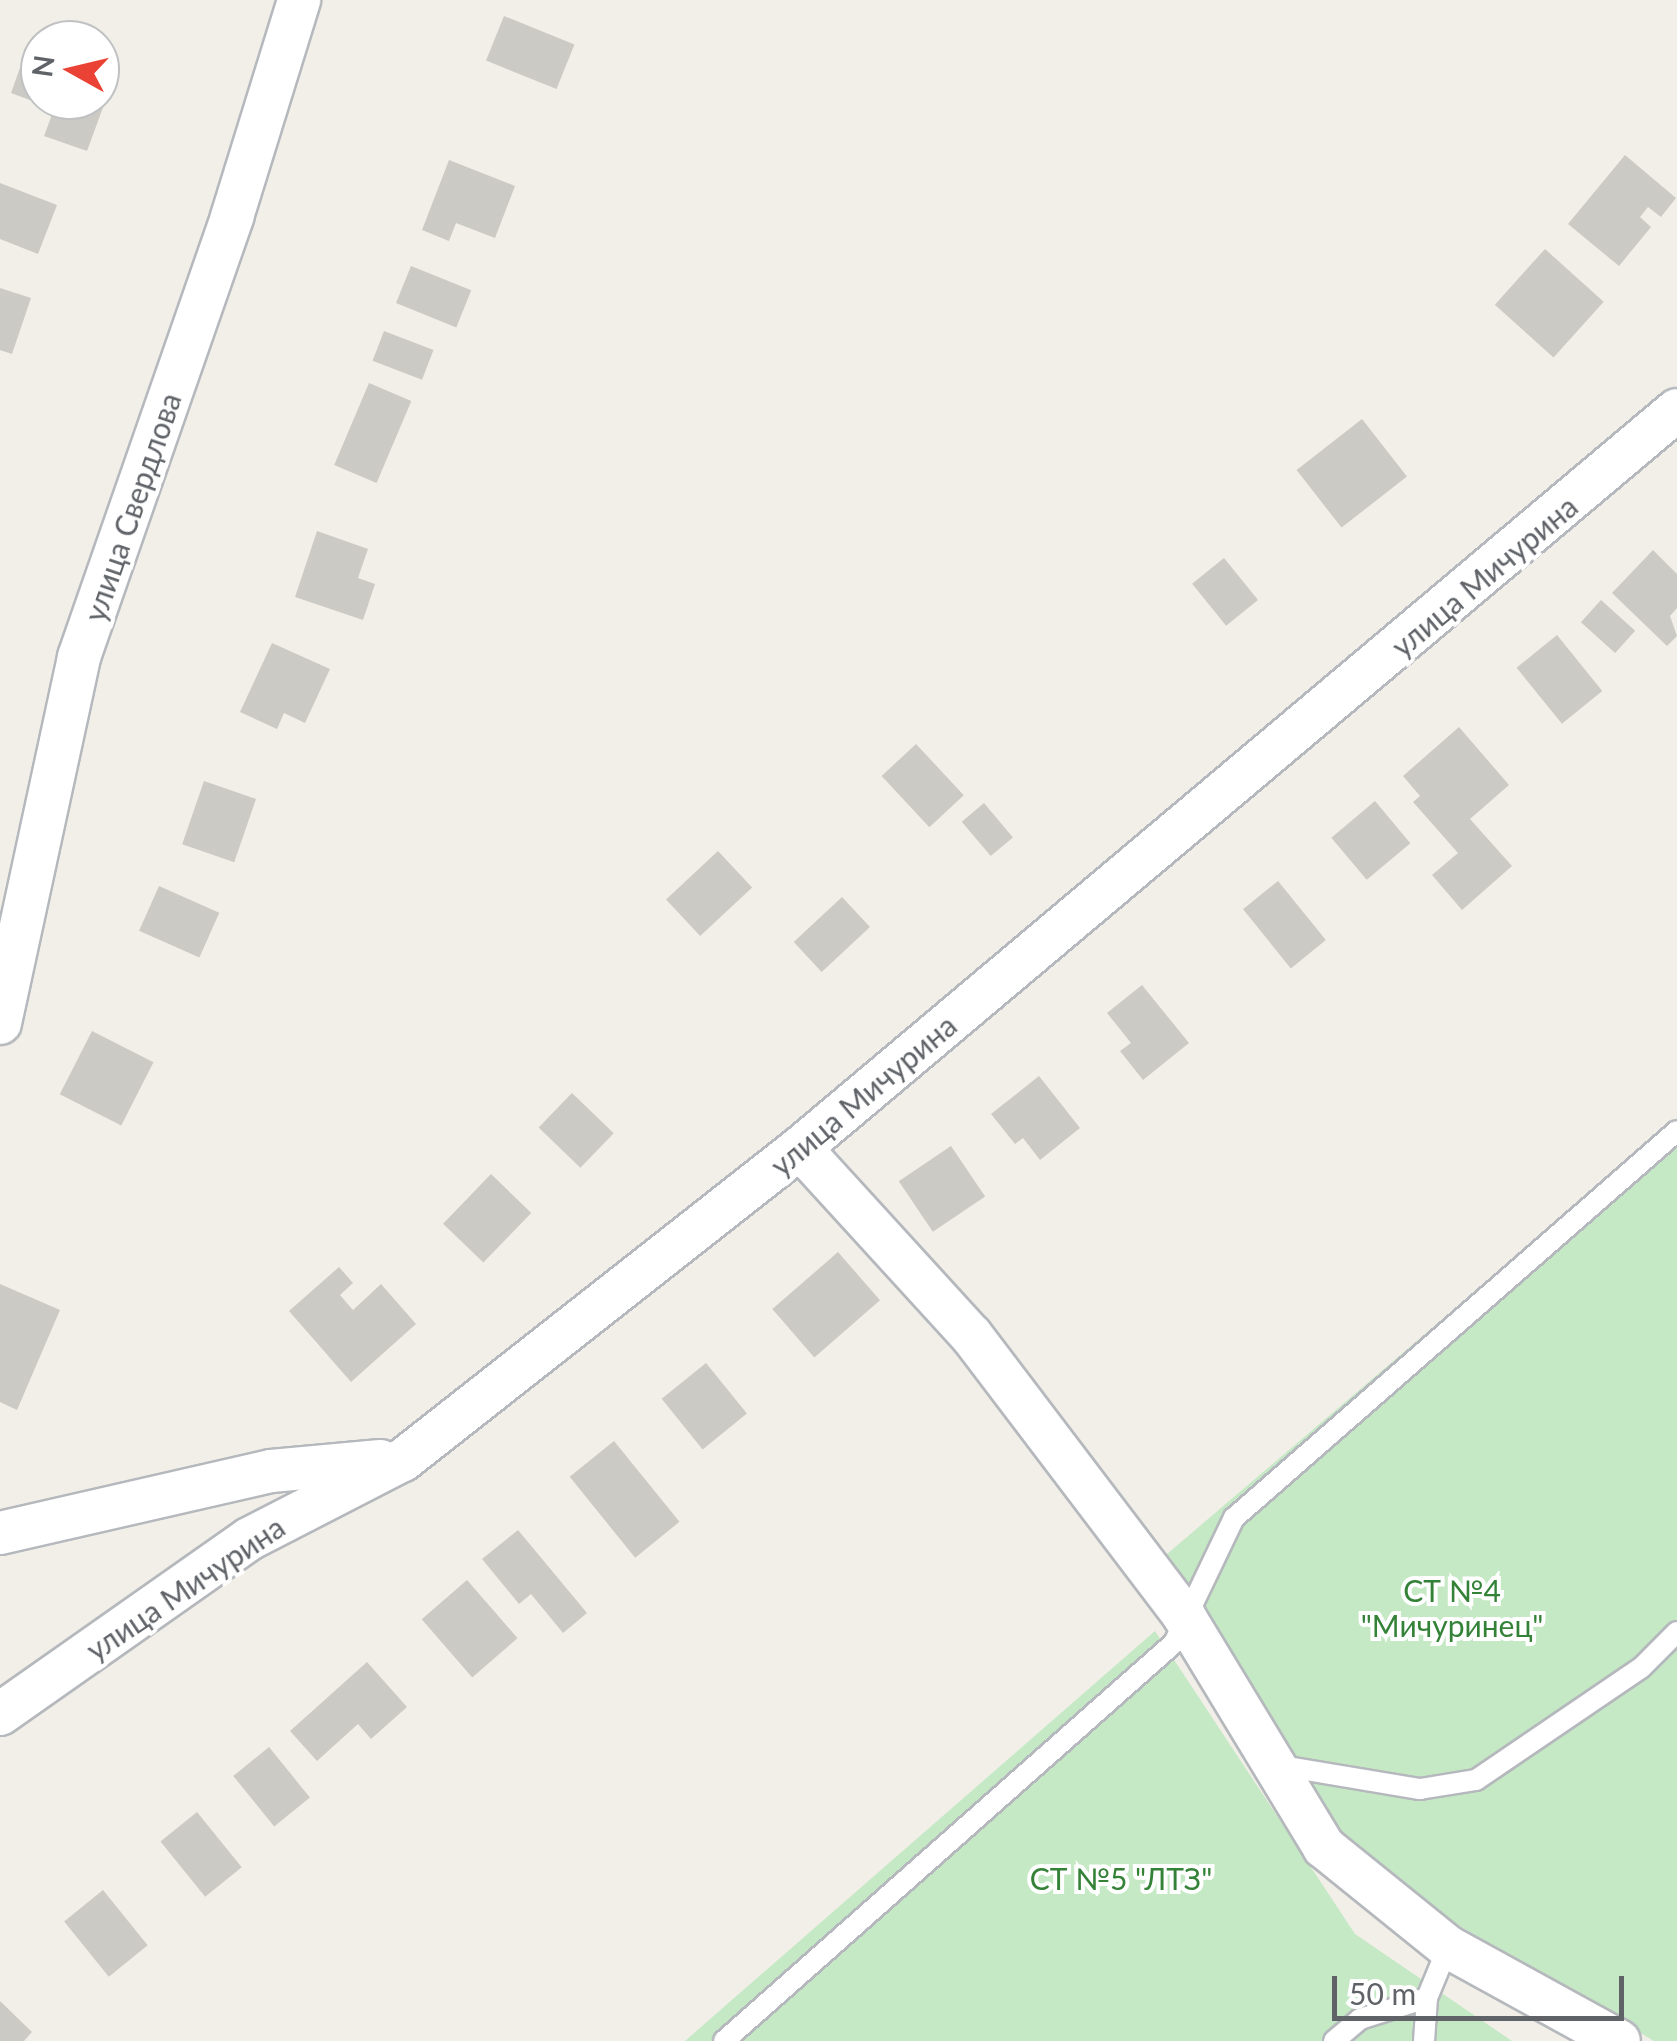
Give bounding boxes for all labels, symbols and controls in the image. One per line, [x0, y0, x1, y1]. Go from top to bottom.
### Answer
north arrow [20, 20, 120, 120]
text: N [24, 53, 61, 79]
street label: улица Свердлова [76, 388, 188, 626]
street label: улица Мичурина [1384, 488, 1584, 664]
street label: улица Мичурина [763, 1007, 963, 1183]
street label: улица Мичурина [79, 1508, 291, 1668]
park label: СТ №4 "Мичуринец" [1361, 1572, 1543, 1642]
park label: СТ №5 "ЛТЗ" [1030, 1860, 1212, 1896]
scale bar [1337, 1956, 1630, 2018]
text: 50 m [1349, 1975, 1416, 2011]

